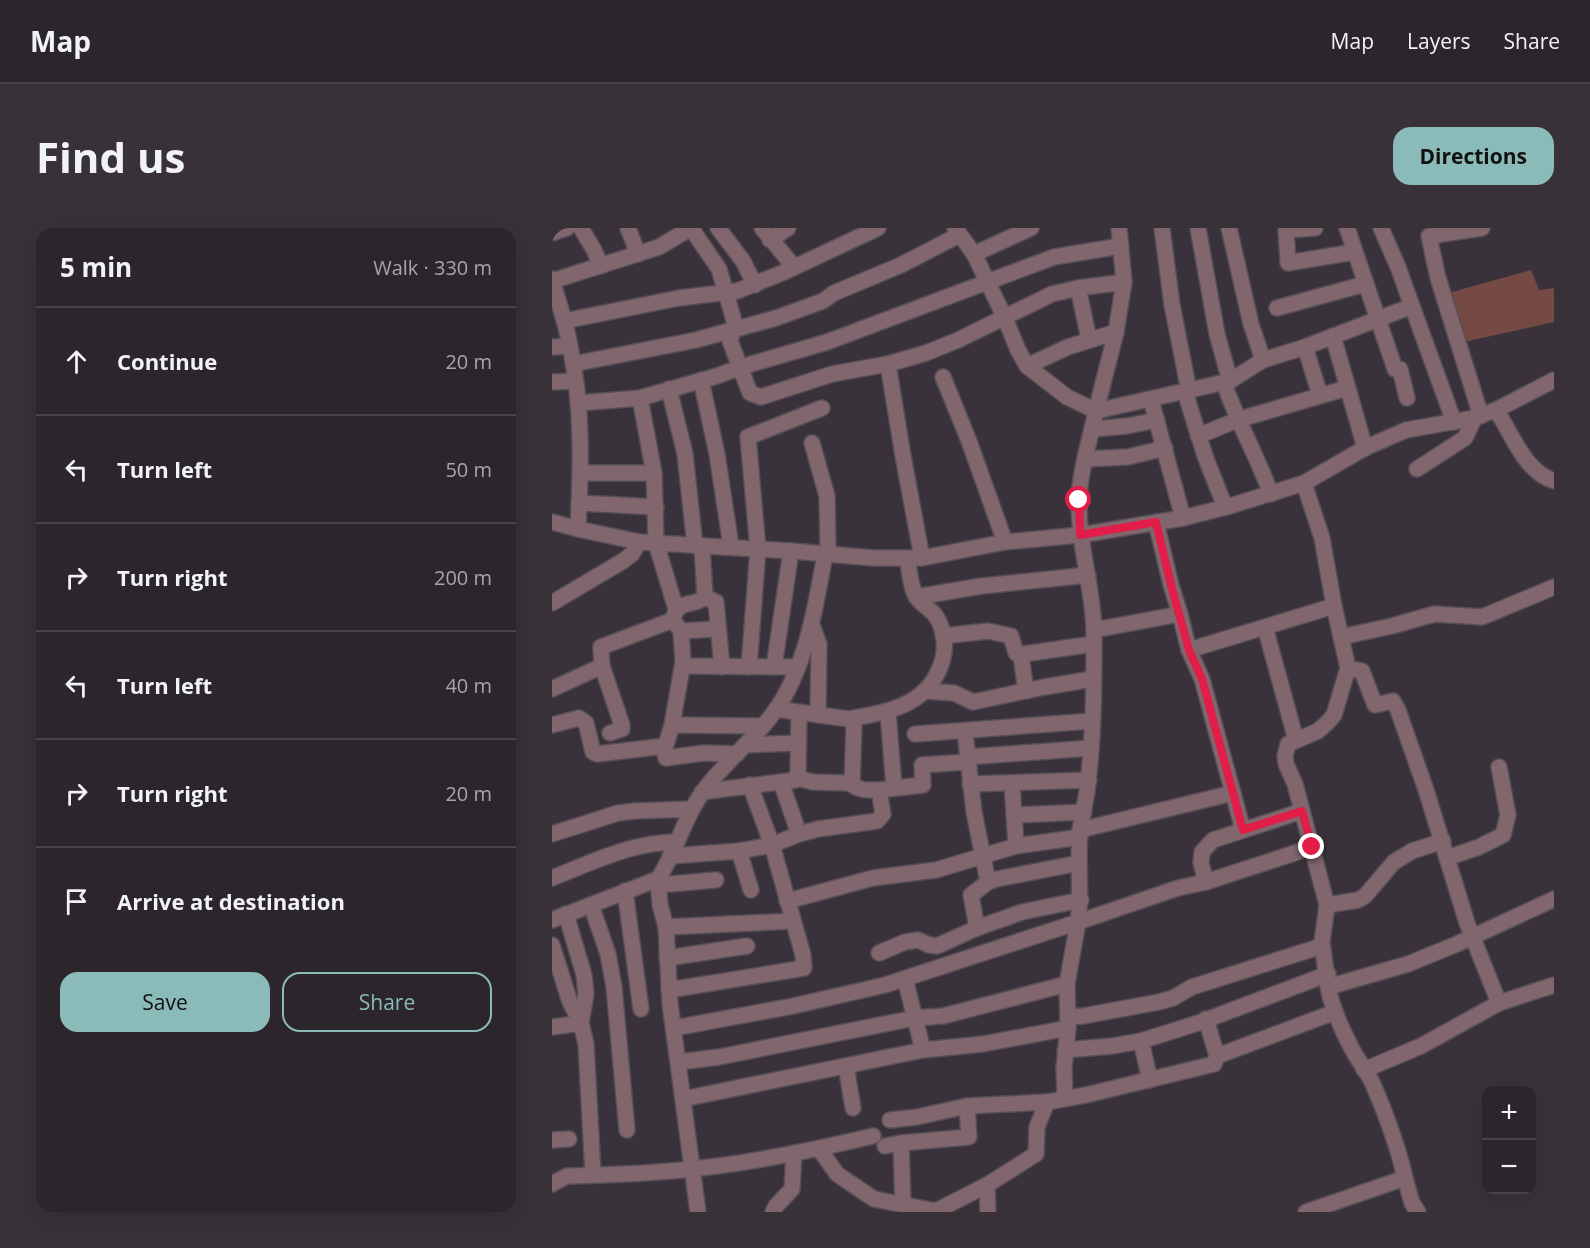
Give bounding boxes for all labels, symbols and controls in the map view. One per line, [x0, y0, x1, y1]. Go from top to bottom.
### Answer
text: Map [30, 22, 91, 60]
text: Map [1331, 27, 1374, 55]
text: Layers [1407, 27, 1471, 55]
text: Share [1504, 27, 1560, 55]
button: Directions [1393, 127, 1554, 185]
text: Find us [36, 128, 185, 185]
text: 5 min [60, 249, 132, 285]
text: Walk · 330 m [373, 254, 492, 281]
icon: ahead [60, 345, 93, 378]
text: Continue [117, 346, 217, 376]
text: 20 m [445, 348, 492, 375]
icon: left [60, 453, 93, 486]
text: Turn left [117, 454, 212, 484]
text: 50 m [445, 456, 492, 483]
route start [1065, 486, 1091, 512]
icon: right [60, 561, 93, 594]
text: Turn right [117, 562, 228, 592]
text: 200 m [434, 564, 492, 591]
icon: left [60, 669, 93, 702]
text: Turn left [117, 670, 212, 700]
text: 40 m [445, 672, 492, 699]
icon: right [60, 777, 93, 810]
text: Turn right [117, 778, 228, 808]
text: 20 m [445, 780, 492, 807]
route end [1298, 833, 1324, 859]
icon: arrive [60, 885, 93, 918]
text: Arrive at destination [117, 886, 345, 916]
button: Save [60, 972, 270, 1032]
button: Share [282, 972, 492, 1032]
map controls [1482, 1086, 1536, 1194]
button: + [1482, 1086, 1536, 1140]
button: − [1482, 1140, 1536, 1194]

